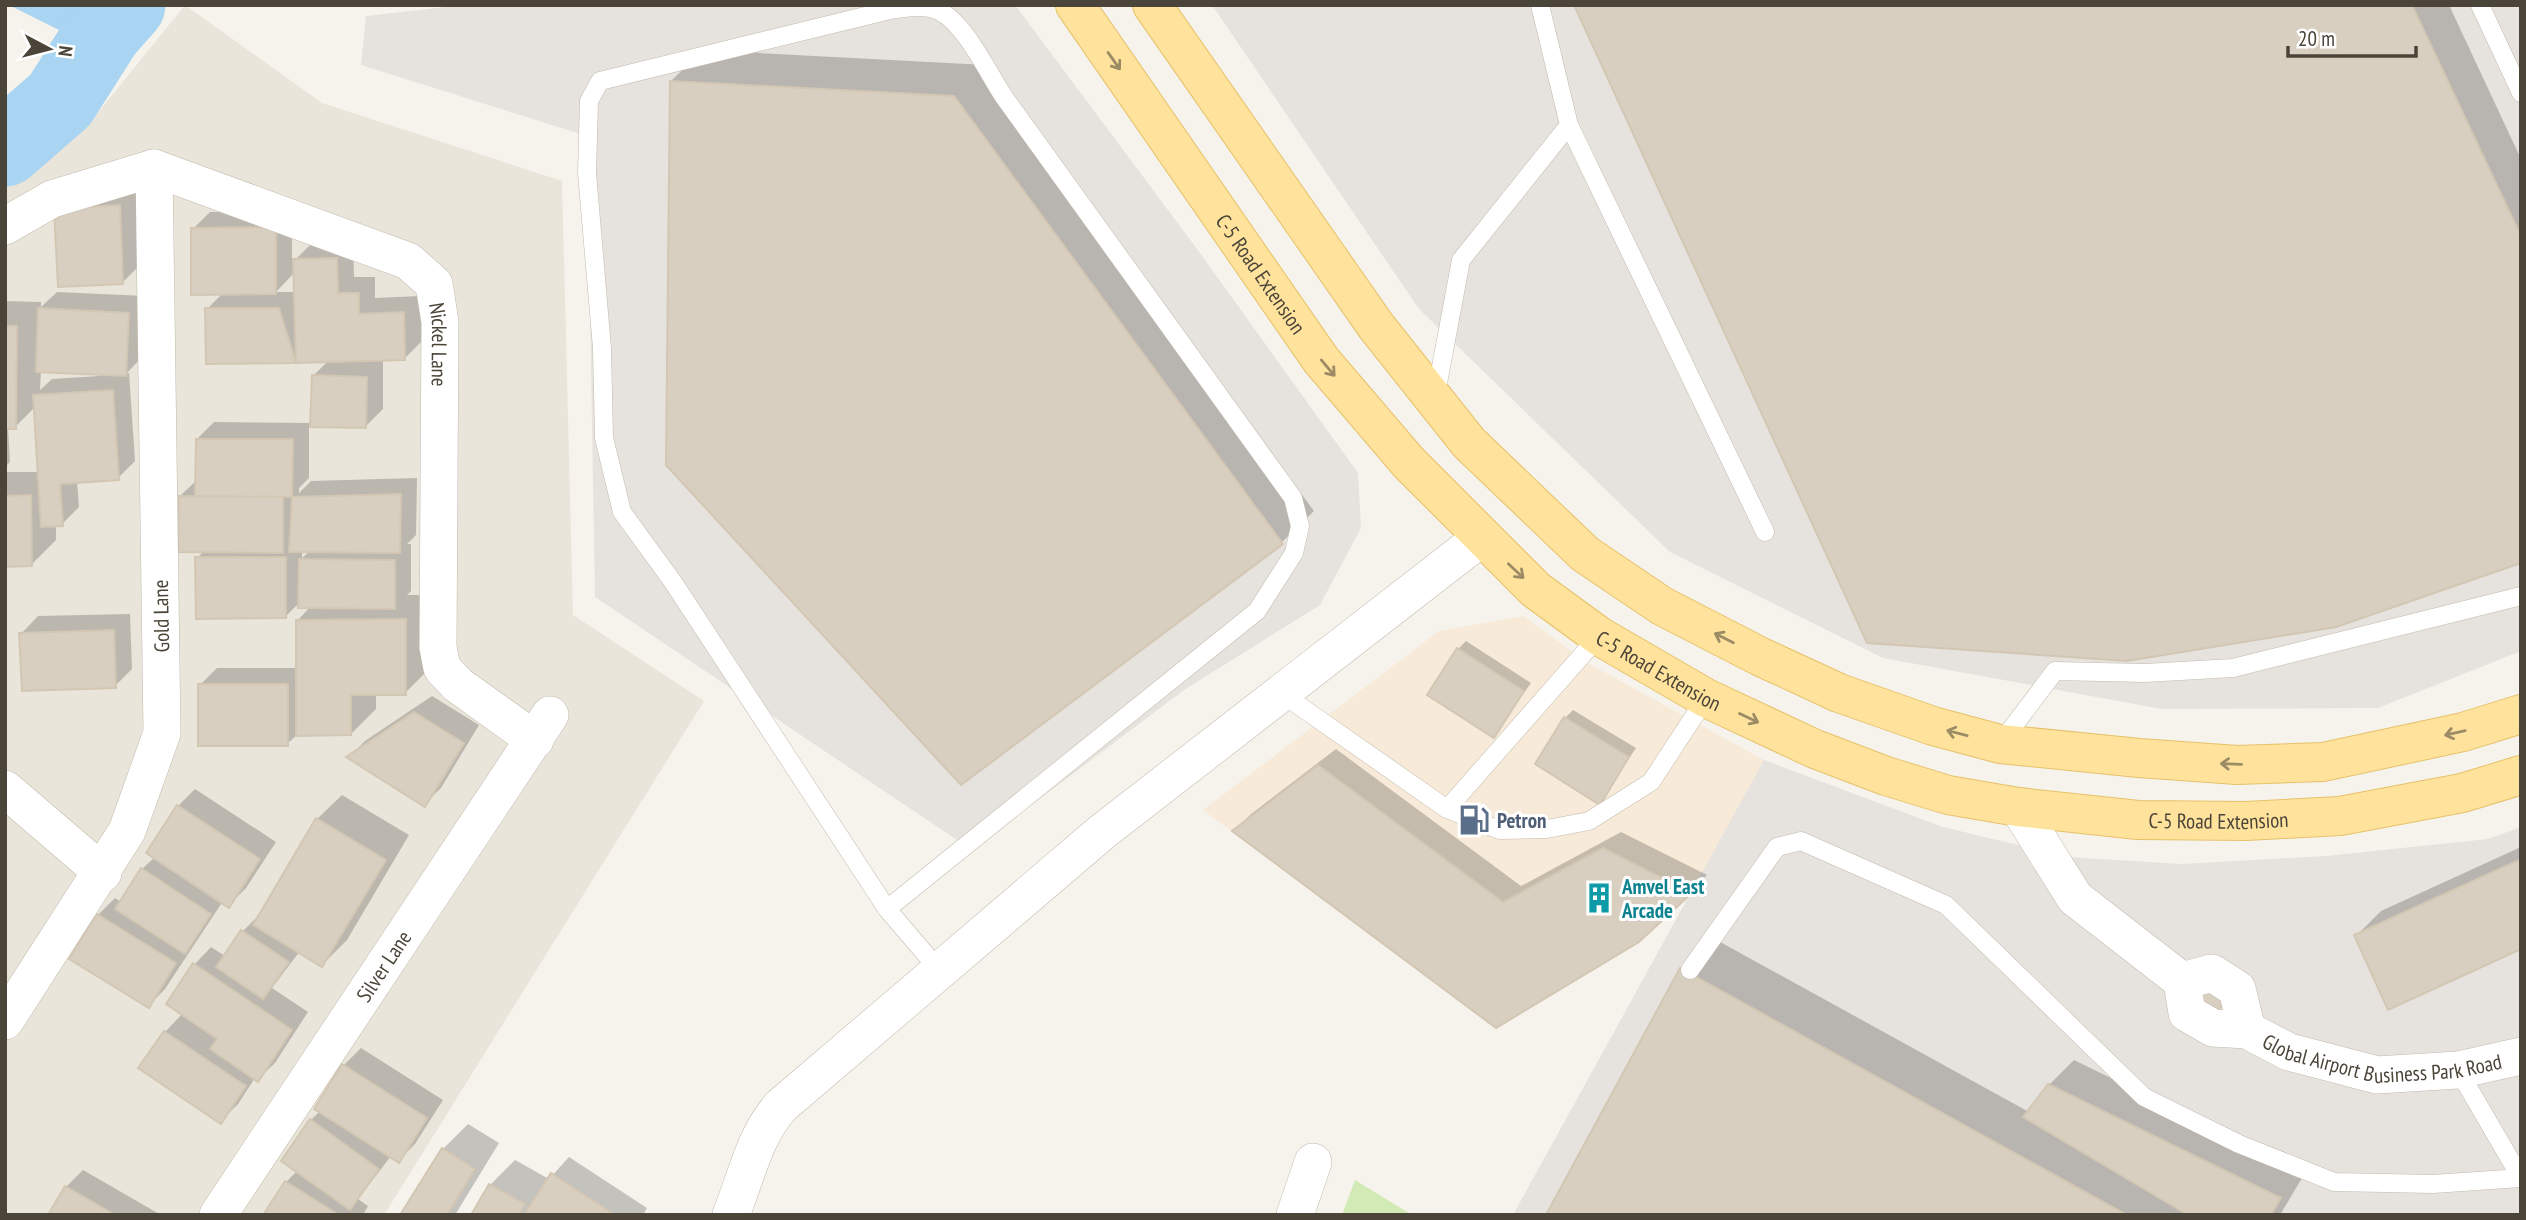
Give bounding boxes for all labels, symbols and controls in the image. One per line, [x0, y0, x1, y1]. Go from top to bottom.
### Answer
north arrow [14, 14, 84, 84]
scale bar [2288, 14, 2416, 58]
text: 20 m [2298, 25, 2335, 52]
text: N [53, 45, 78, 58]
one-way arrow [1107, 51, 1121, 70]
street label: C-5 Road Extension [1210, 209, 1312, 339]
street label: Nickel Lane [424, 301, 454, 387]
one-way arrow [1320, 359, 1336, 377]
one-way arrow [1507, 563, 1524, 580]
street label: Gold Lane [147, 579, 175, 653]
street label: C-5 Road Extension [1591, 624, 1726, 717]
one-way arrow [1714, 631, 1735, 644]
one-way arrow [1737, 712, 1759, 725]
one-way arrow [1946, 725, 1968, 738]
one-way arrow [2444, 727, 2467, 740]
one-way arrow [2220, 758, 2243, 771]
fuel station icon: Petron [1457, 803, 1491, 837]
street label: C-5 Road Extension [2148, 805, 2289, 835]
place label: Petron [1497, 807, 1546, 834]
place label: Amvel East Arcade [1621, 873, 1704, 924]
building icon: Amvel East Arcade [1582, 881, 1616, 915]
street label: Silver Lane [350, 925, 417, 1007]
street label: Global Airport Business Park Road [2258, 1027, 2504, 1089]

